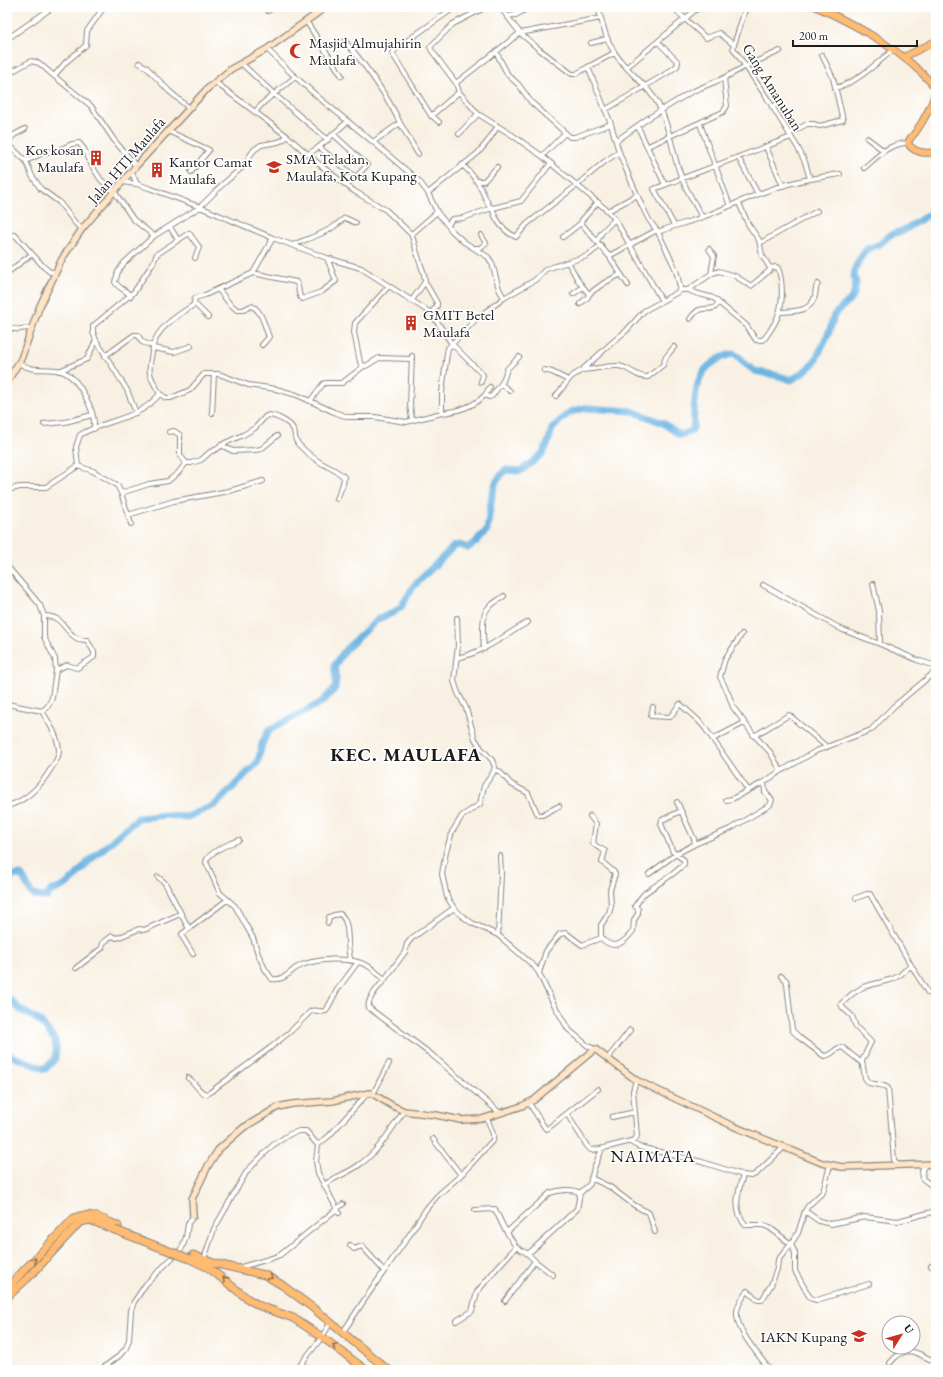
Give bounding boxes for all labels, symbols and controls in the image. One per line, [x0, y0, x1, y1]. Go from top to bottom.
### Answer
scale bar [793, 22, 917, 48]
text: 200 m [799, 28, 829, 44]
place label: Masjid Almujahirin Maulafa [309, 33, 422, 69]
street label: Gang Amanuban [739, 40, 807, 134]
mosque icon: Masjid Almujahirin Maulafa [288, 42, 306, 60]
street label: Jalan HTI Maulafa [82, 113, 169, 209]
place label: Kos kosan Maulafa [25, 140, 84, 176]
building icon: Kos kosan Maulafa [87, 149, 105, 167]
place label: SMA Teladan, Maulafa, Kota Kupang [286, 149, 417, 185]
place label: Kantor Camat Maulafa [169, 152, 253, 188]
school or university icon: SMA Teladan, Maulafa, Kota Kupang [265, 158, 283, 176]
building icon: Kantor Camat Maulafa [148, 161, 166, 179]
place label: GMIT Betel Maulafa [423, 305, 495, 341]
building icon: GMIT Betel Maulafa [402, 314, 420, 332]
district label: KEC. MAULAFA [330, 742, 482, 767]
district label: NAIMATA [610, 1145, 696, 1167]
one-way arrow [29, 1257, 37, 1265]
one-way arrow [266, 1273, 273, 1280]
one-way arrow [222, 1277, 229, 1284]
north arrow [881, 1315, 921, 1355]
text: U [901, 1321, 918, 1337]
place label: IAKN Kupang [760, 1327, 847, 1346]
school or university icon: IAKN Kupang [850, 1327, 868, 1345]
one-way arrow [332, 1344, 339, 1351]

